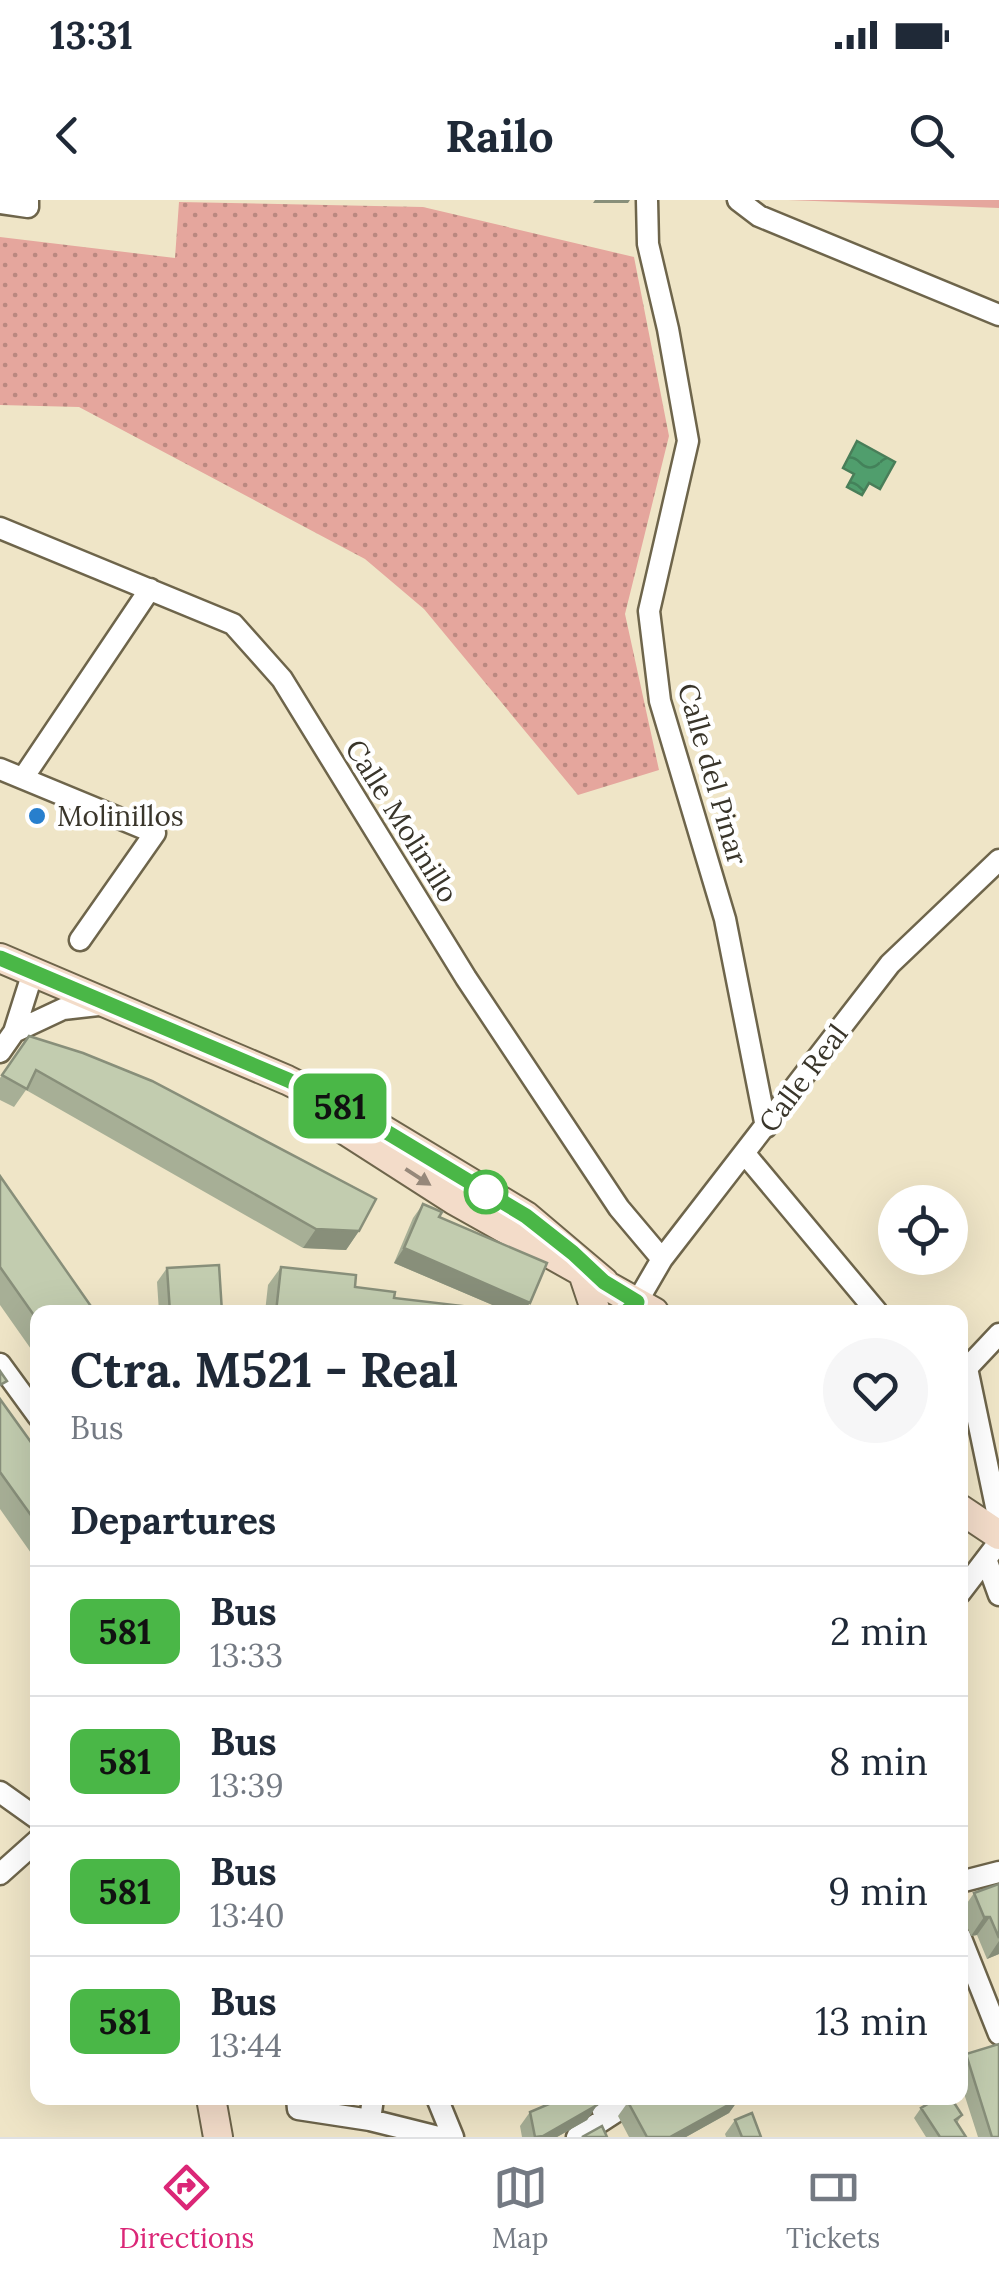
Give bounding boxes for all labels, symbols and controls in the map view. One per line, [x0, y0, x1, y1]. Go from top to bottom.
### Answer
text: 13:31 [50, 11, 133, 59]
text: Railo [445, 107, 554, 164]
icon: back [40, 108, 95, 163]
icon: search [904, 108, 959, 163]
street label: Calle del Pinar [670, 679, 756, 869]
street label: Calle Molinillo [338, 733, 466, 909]
place label: Molinillos [57, 798, 184, 834]
marker: Molinillos [26, 805, 48, 827]
street label: Calle Real [751, 1017, 855, 1139]
line badge: 581 [282, 1074, 398, 1138]
text: 581 [313, 1084, 367, 1129]
one-way arrow [404, 1167, 431, 1185]
unlabelled marker [465, 1171, 507, 1213]
map controls [878, 1185, 968, 1275]
button: locate [878, 1185, 968, 1275]
button: heart [823, 1338, 928, 1443]
text: Ctra. M521 - Real [70, 1339, 458, 1400]
text: Bus [70, 1407, 124, 1448]
text: Departures [70, 1496, 276, 1544]
text: Bus [210, 1587, 277, 1635]
text: 2 min [830, 1607, 928, 1655]
text: 581 [98, 1609, 152, 1654]
text: 13:33 [210, 1635, 283, 1676]
text: Bus [210, 1717, 277, 1765]
text: 8 min [829, 1737, 928, 1785]
text: 581 [98, 1739, 152, 1784]
text: 13:39 [210, 1765, 284, 1806]
text: Bus [210, 1847, 277, 1895]
text: 9 min [828, 1867, 928, 1915]
text: 581 [98, 1869, 152, 1914]
text: 13:40 [210, 1895, 285, 1936]
text: Bus [210, 1977, 277, 2025]
text: 13 min [815, 1997, 928, 2045]
text: 581 [98, 1999, 152, 2044]
text: 13:44 [210, 2025, 282, 2066]
tab: Directions [119, 2160, 254, 2256]
tab: Map [492, 2160, 549, 2256]
tab: Tickets [786, 2160, 880, 2256]

